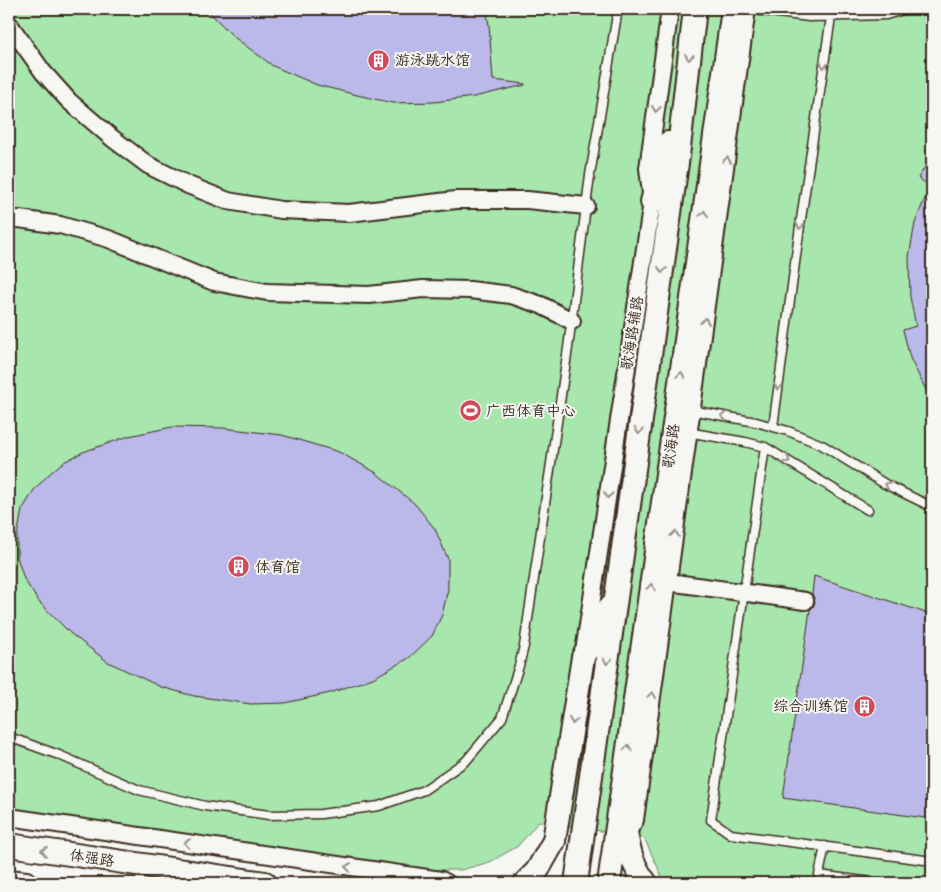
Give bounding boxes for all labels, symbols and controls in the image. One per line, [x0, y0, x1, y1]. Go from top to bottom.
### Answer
building icon: 游泳跳水馆 [367, 48, 391, 72]
place label: 游泳跳水馆 [395, 52, 470, 71]
one-way arrow [684, 53, 695, 61]
one-way arrow [819, 61, 830, 69]
one-way arrow [651, 105, 662, 113]
one-way arrow [721, 156, 731, 164]
one-way arrow [698, 209, 708, 218]
one-way arrow [795, 222, 806, 230]
one-way arrow [657, 267, 668, 275]
street label: 歌海路辅路 [619, 295, 649, 372]
one-way arrow [699, 317, 710, 325]
one-way arrow [675, 370, 686, 378]
one-way arrow [774, 382, 784, 391]
sports icon: 广西体育中心 [458, 399, 482, 423]
place label: 广西体育中心 [486, 404, 576, 422]
one-way arrow [720, 412, 729, 422]
street label: 歌海路 [661, 423, 685, 470]
one-way arrow [634, 428, 645, 436]
one-way arrow [781, 454, 790, 464]
one-way arrow [885, 481, 894, 491]
one-way arrow [603, 491, 613, 499]
one-way arrow [669, 530, 680, 538]
building icon: 体育馆 [227, 555, 251, 579]
place label: 体育馆 [255, 559, 300, 578]
one-way arrow [645, 583, 656, 591]
one-way arrow [602, 658, 613, 666]
one-way arrow [647, 690, 657, 699]
building icon: 综合训练馆 [852, 694, 876, 718]
place label: 综合训练馆 [773, 698, 848, 717]
one-way arrow [568, 718, 579, 726]
one-way arrow [623, 744, 633, 753]
one-way arrow [183, 839, 191, 849]
one-way arrow [40, 846, 48, 856]
street label: 体强路 [68, 848, 115, 872]
one-way arrow [344, 862, 352, 872]

